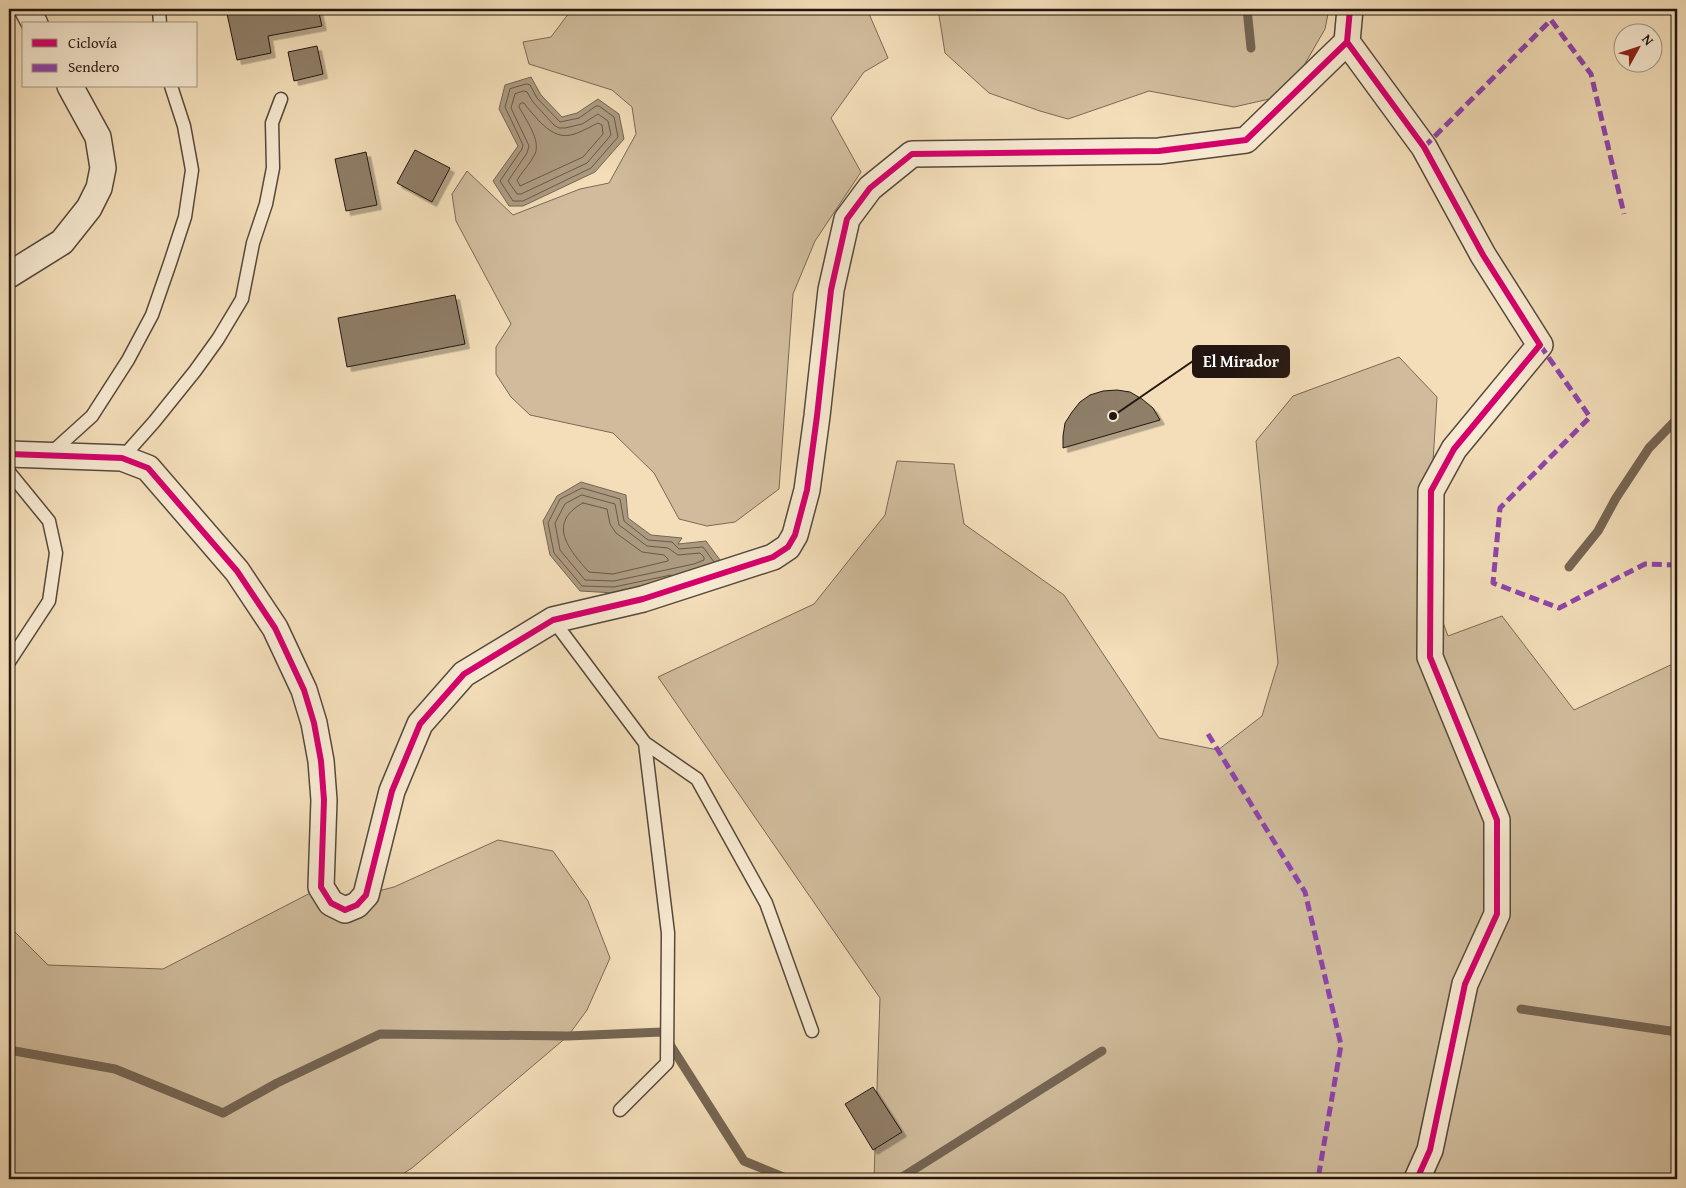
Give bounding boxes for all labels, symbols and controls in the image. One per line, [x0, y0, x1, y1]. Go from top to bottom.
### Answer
legend [22, 22, 198, 88]
north arrow [1614, 22, 1664, 72]
text: N [1637, 30, 1659, 50]
text: Ciclovía [68, 32, 117, 53]
text: Sendero [68, 56, 120, 77]
callout: El Mirador [1193, 346, 1289, 377]
text: El Mirador [1203, 349, 1280, 373]

